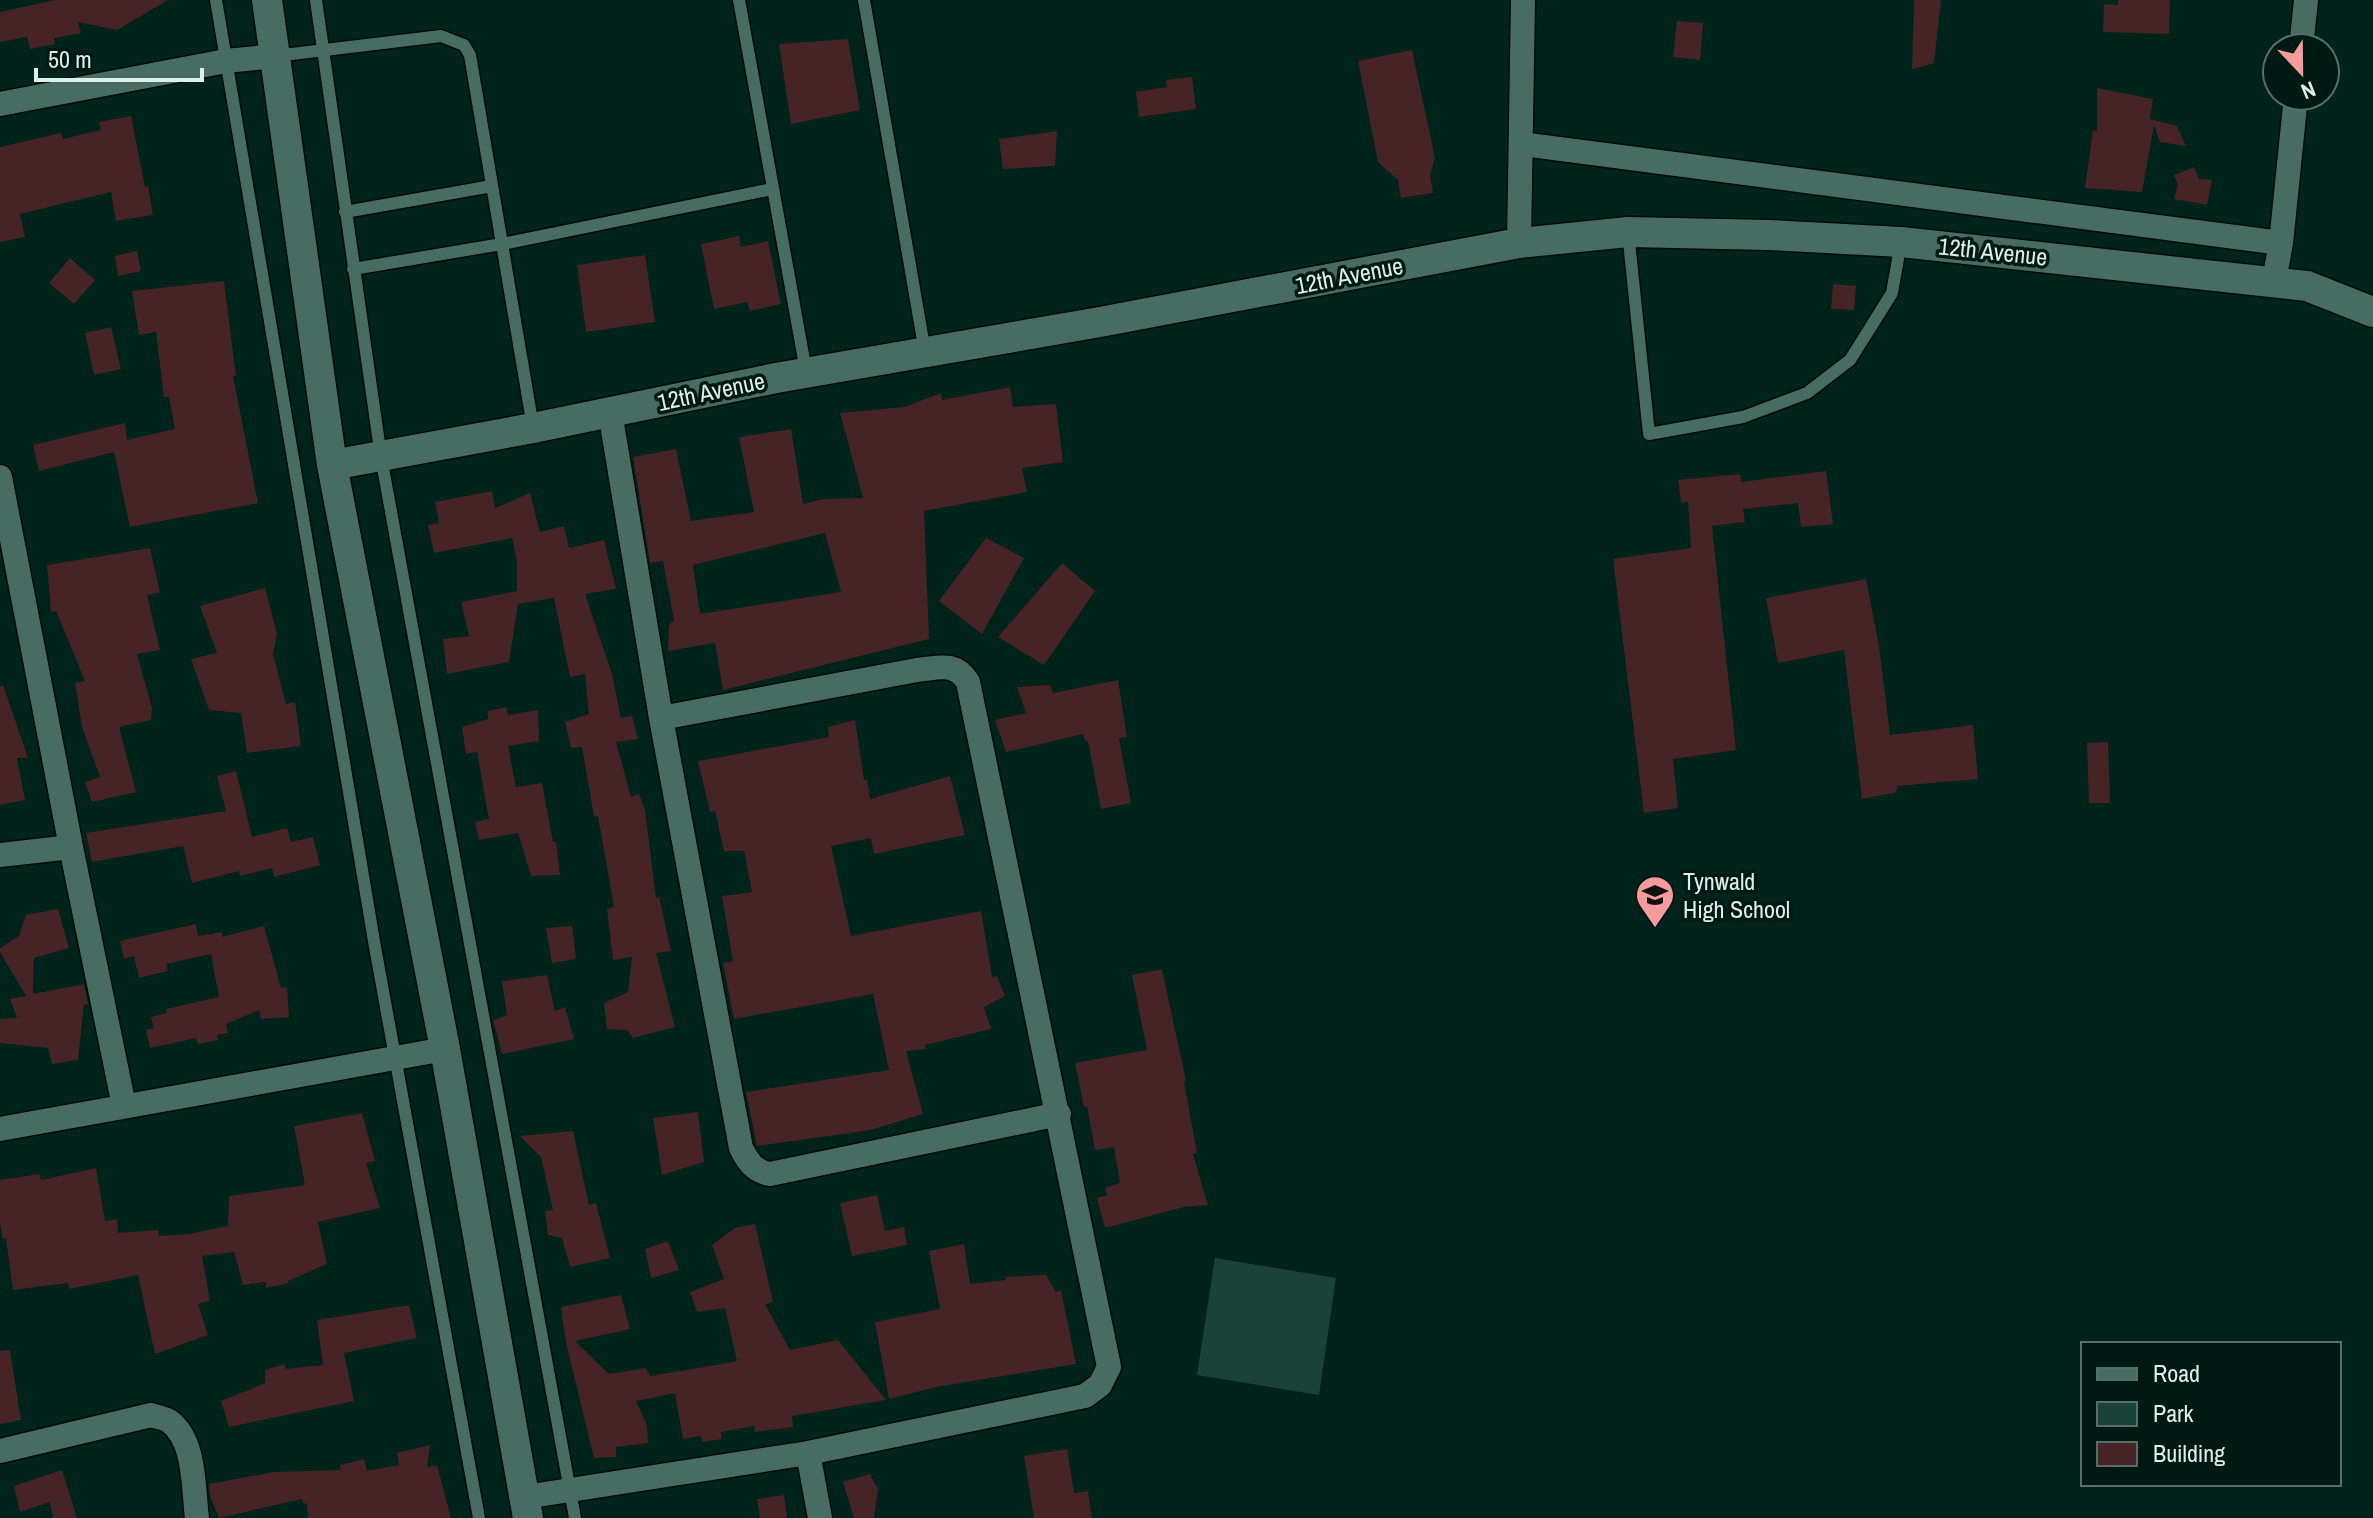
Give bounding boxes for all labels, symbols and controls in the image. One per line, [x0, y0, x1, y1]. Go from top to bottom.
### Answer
scale bar [36, 32, 202, 82]
north arrow [2261, 32, 2341, 112]
text: 50 m [48, 43, 92, 75]
text: N [2297, 74, 2320, 107]
street label: 12th Avenue [1937, 229, 2049, 273]
street label: 12th Avenue [1292, 249, 1406, 301]
street label: 12th Avenue [654, 364, 768, 418]
place label: Tynwald High School [1683, 865, 1790, 925]
school or university icon: Tynwald High School [1634, 874, 1676, 929]
legend [2081, 1342, 2341, 1486]
text: Road [2153, 1357, 2200, 1389]
text: Park [2153, 1397, 2194, 1429]
text: Building [2153, 1437, 2225, 1469]

